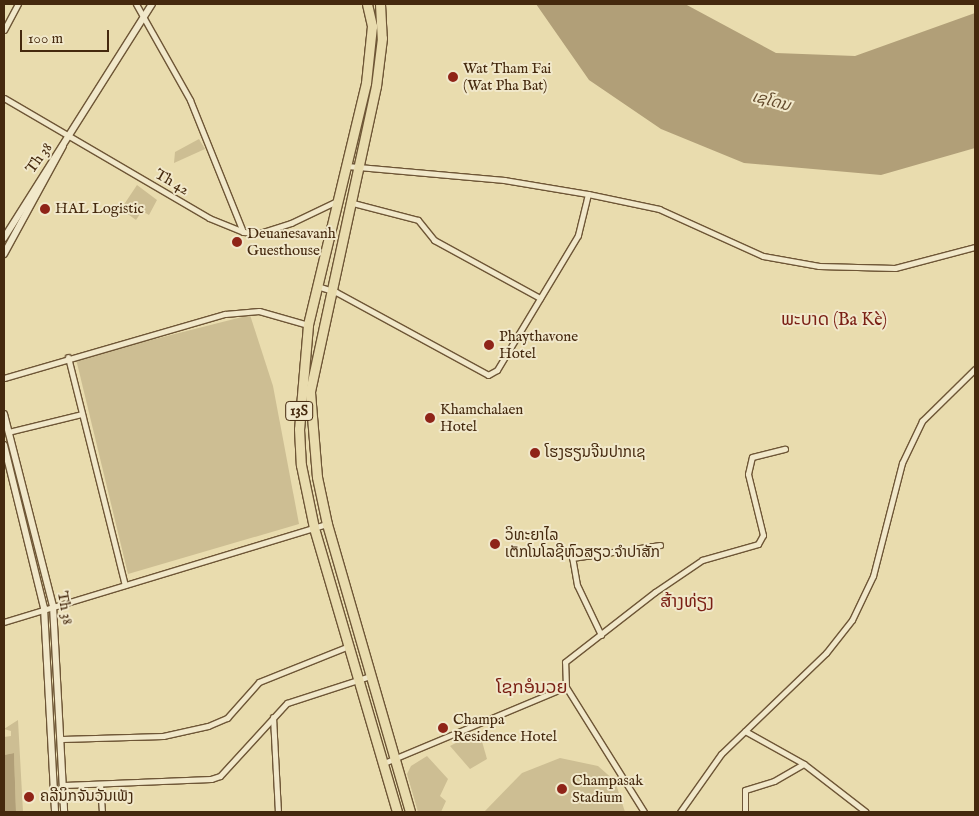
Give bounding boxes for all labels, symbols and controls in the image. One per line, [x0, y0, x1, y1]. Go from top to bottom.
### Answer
scale bar [22, 20, 111, 52]
text: 100 m [28, 29, 63, 48]
place label: Wat Tham Fai (Wat Pha Bat) [463, 59, 551, 94]
marker: Wat Tham Fai (Wat Pha Bat) [447, 71, 459, 83]
water label: ເຊໂດນ [750, 88, 792, 116]
street label: Th 38 [22, 139, 56, 177]
street label: Th 42 [152, 165, 192, 199]
place label: HAL Logistic [55, 200, 144, 218]
marker: HAL Logistic [39, 203, 51, 215]
place label: Deuanesavanh Guesthouse [247, 224, 336, 259]
marker: Deuanesavanh Guesthouse [231, 236, 243, 248]
district label: ພະບາດ (Ba Kè) [781, 310, 887, 332]
place label: Phaythavone Hotel [499, 327, 578, 362]
marker: Phaythavone Hotel [483, 339, 495, 351]
road number: 13S [284, 400, 314, 422]
place label: Khamchalaen Hotel [440, 400, 523, 435]
marker: Khamchalaen Hotel [424, 412, 436, 424]
place label: ໂຮງຮຽນຈີນປາກເຊ [545, 444, 645, 462]
marker: ໂຮງຮຽນຈີນປາກເຊ [529, 447, 541, 459]
place label: ວິທະຍາໄລ ເຕັກໂນໂລຊີຫົວສຽວ ຈຳປາສັກ [505, 526, 660, 561]
marker: ວິທະຍາໄລ ເຕັກໂນໂລຊີຫົວສຽວ ຈຳປາສັກ [489, 538, 501, 550]
street label: Th 38 [53, 590, 77, 626]
district label: ສ້າງທ່ຽງ [660, 592, 714, 614]
district label: ໂຊກອໍນວຍ [497, 678, 567, 700]
place label: Champa Residence Hotel [453, 710, 557, 745]
marker: Champa Residence Hotel [437, 722, 449, 734]
place label: Champasak Stadium [572, 771, 643, 806]
marker: Champasak Stadium [556, 783, 568, 795]
place label: ຄລີນິກຈັນວັນເພັງ [40, 788, 133, 806]
marker: ຄລີນິກຈັນວັນເພັງ [22, 790, 36, 804]

